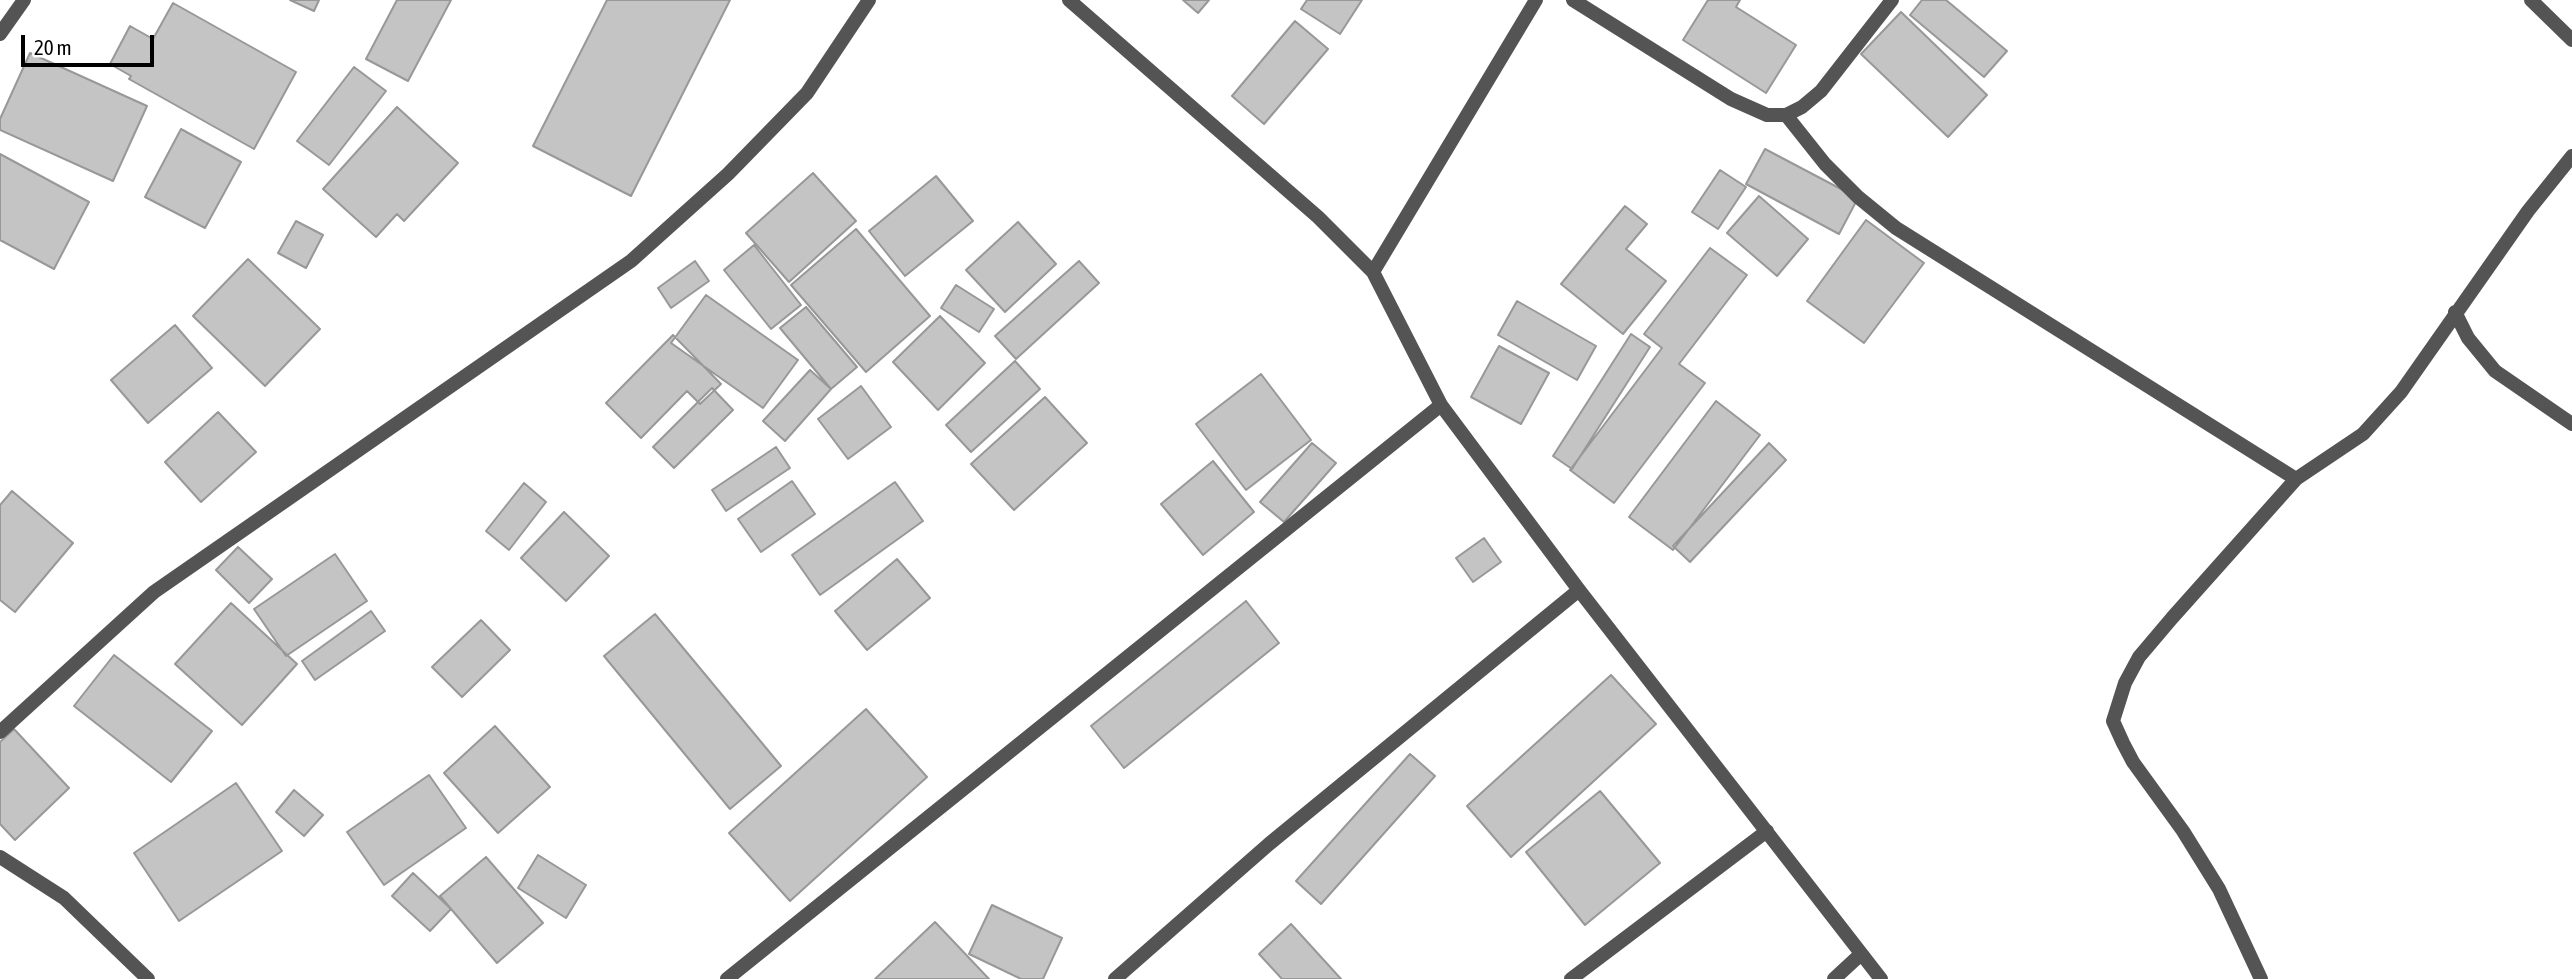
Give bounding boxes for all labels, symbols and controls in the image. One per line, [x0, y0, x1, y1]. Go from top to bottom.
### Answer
scale bar [24, 21, 158, 65]
text: 20 m [34, 35, 72, 59]

